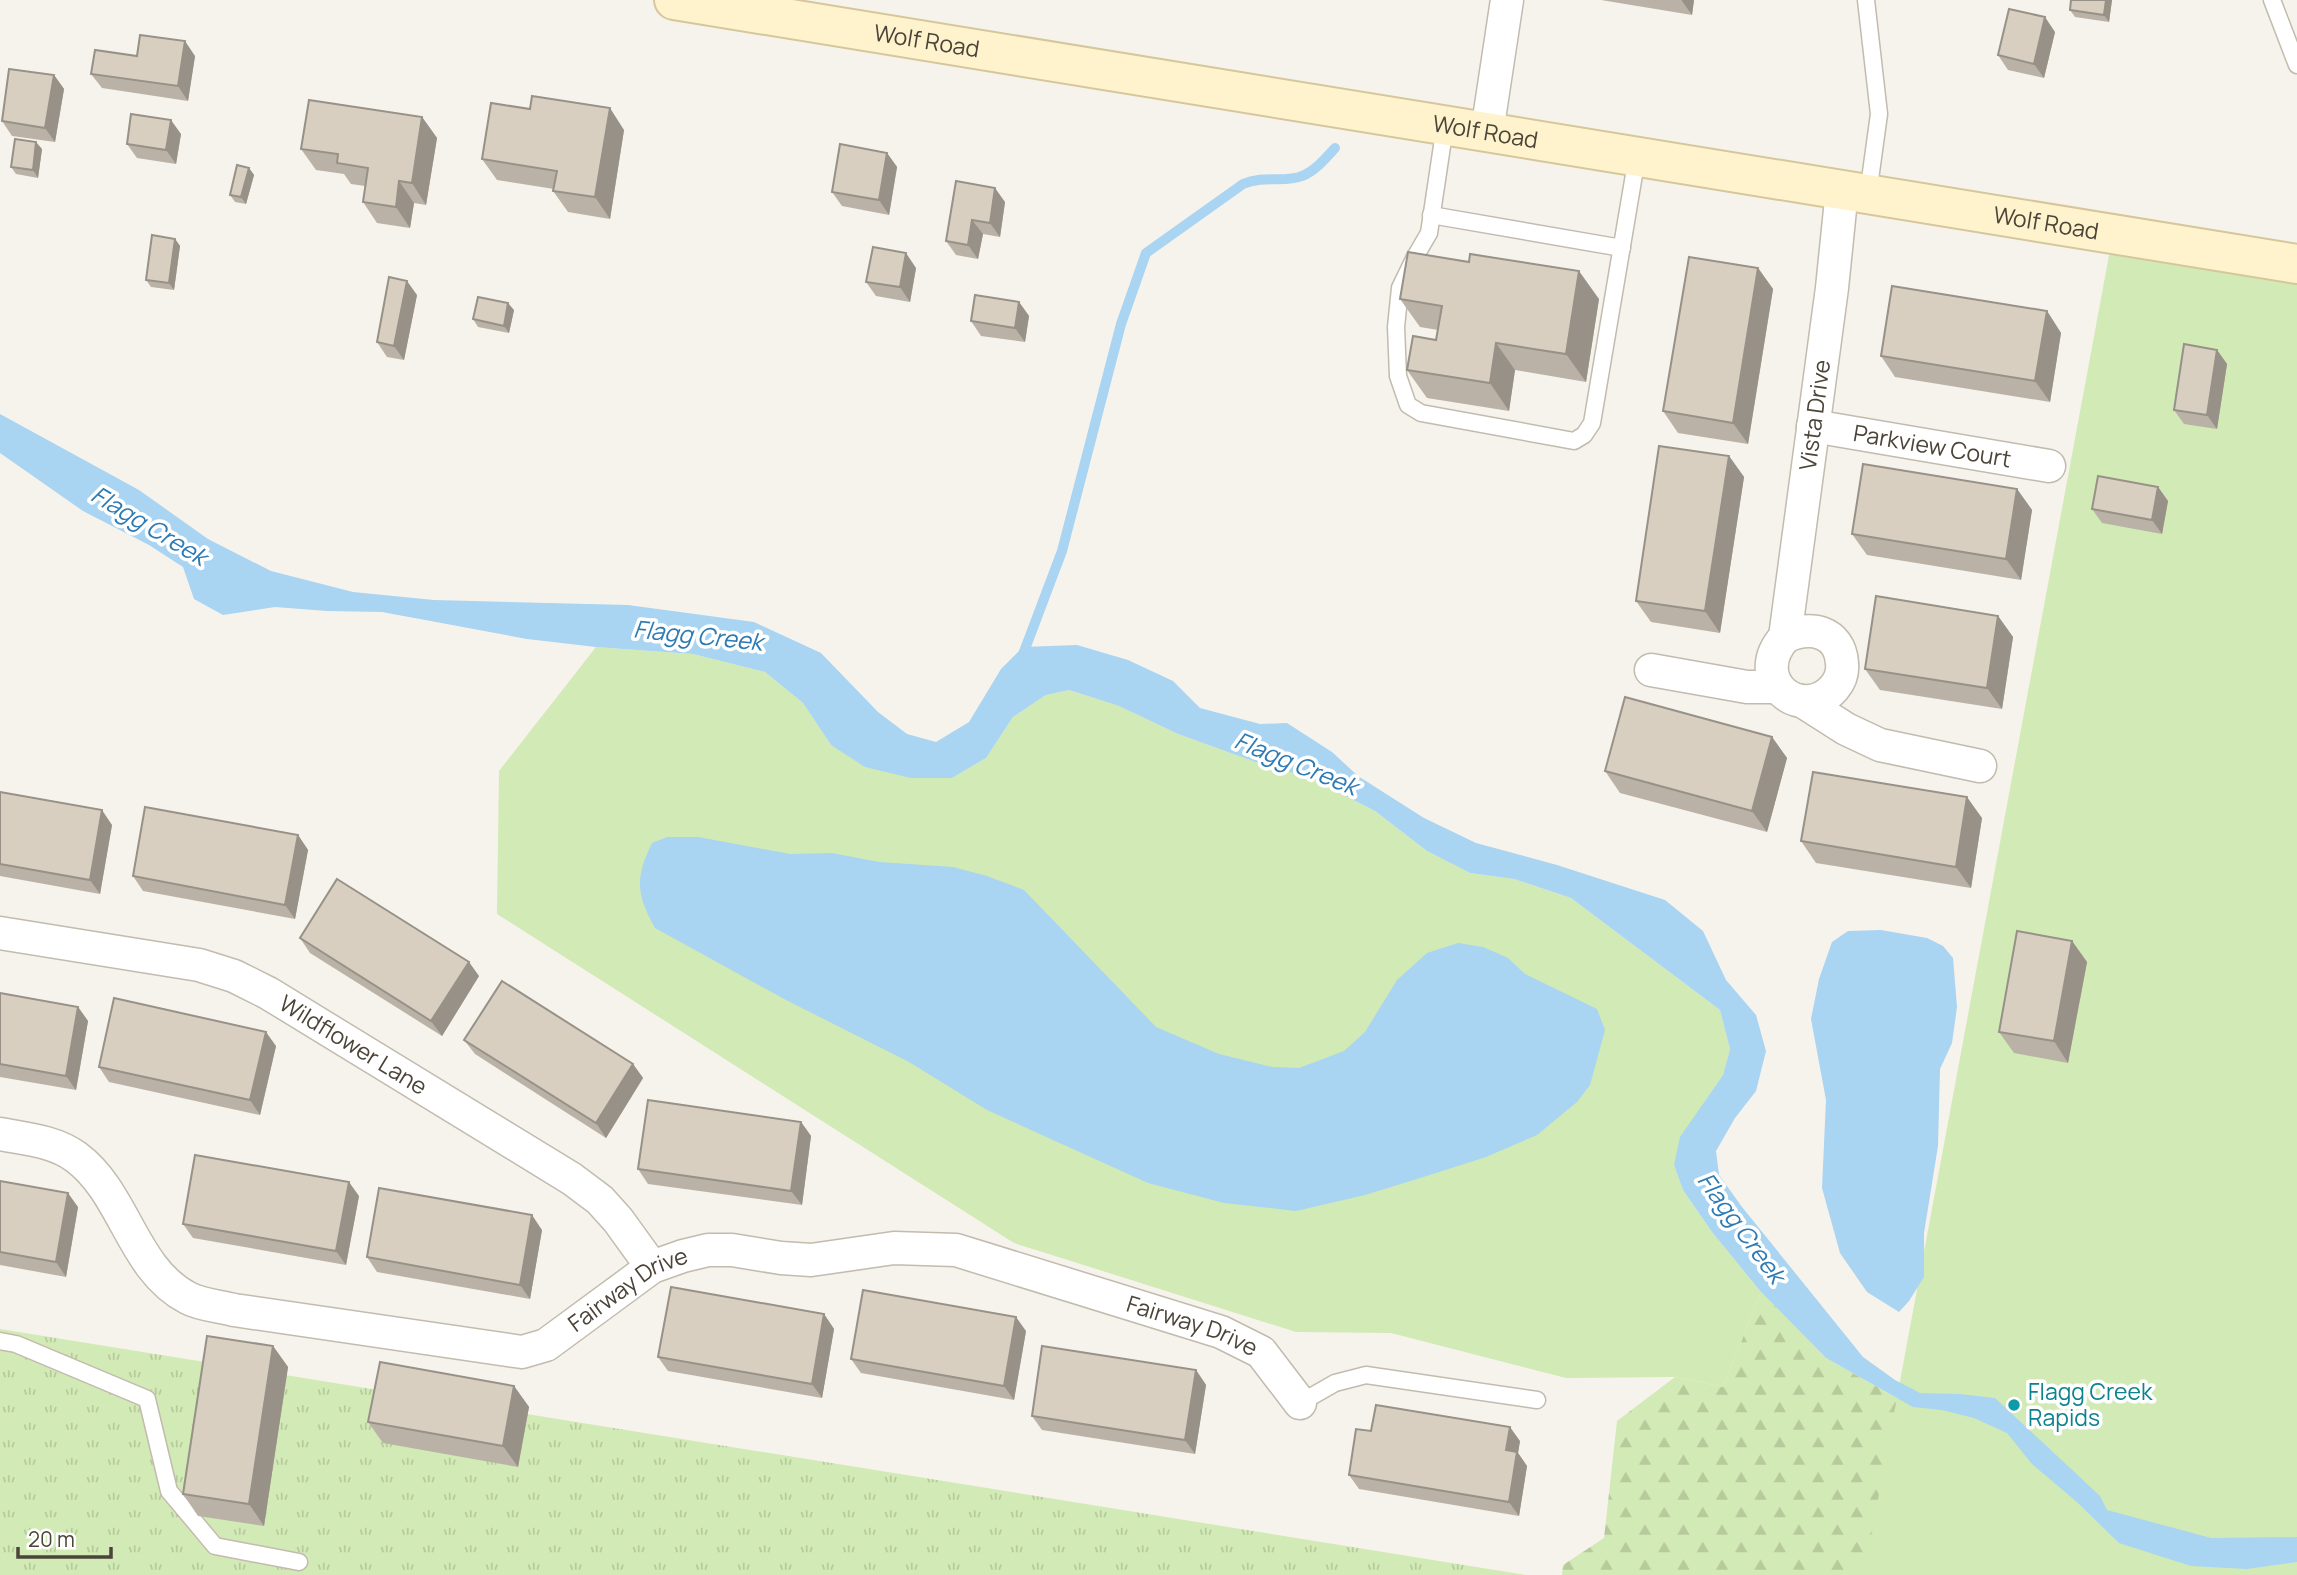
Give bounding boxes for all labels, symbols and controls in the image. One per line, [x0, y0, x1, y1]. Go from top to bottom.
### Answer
street label: Wolf Road [872, 16, 982, 64]
street label: Wolf Road [1430, 107, 1541, 155]
street label: Wolf Road [1991, 198, 2101, 247]
street label: Vista Drive [1791, 358, 1837, 472]
street label: Parkview Court [1851, 416, 2014, 474]
water label: Flagg Creek [86, 477, 217, 574]
water label: Flagg Creek [632, 611, 767, 658]
water label: Flagg Creek [1230, 723, 1366, 803]
street label: Wildflower Lane [274, 987, 434, 1102]
water label: Flagg Creek [1691, 1165, 1796, 1292]
street label: Fairway Drive [561, 1239, 692, 1339]
street label: Fairway Drive [1123, 1287, 1264, 1363]
place label: Flagg Creek Rapids [2028, 1375, 2153, 1433]
marker: Flagg Creek Rapids [2006, 1397, 2022, 1413]
scale bar [18, 1516, 110, 1560]
text: 20 m [28, 1525, 75, 1553]

